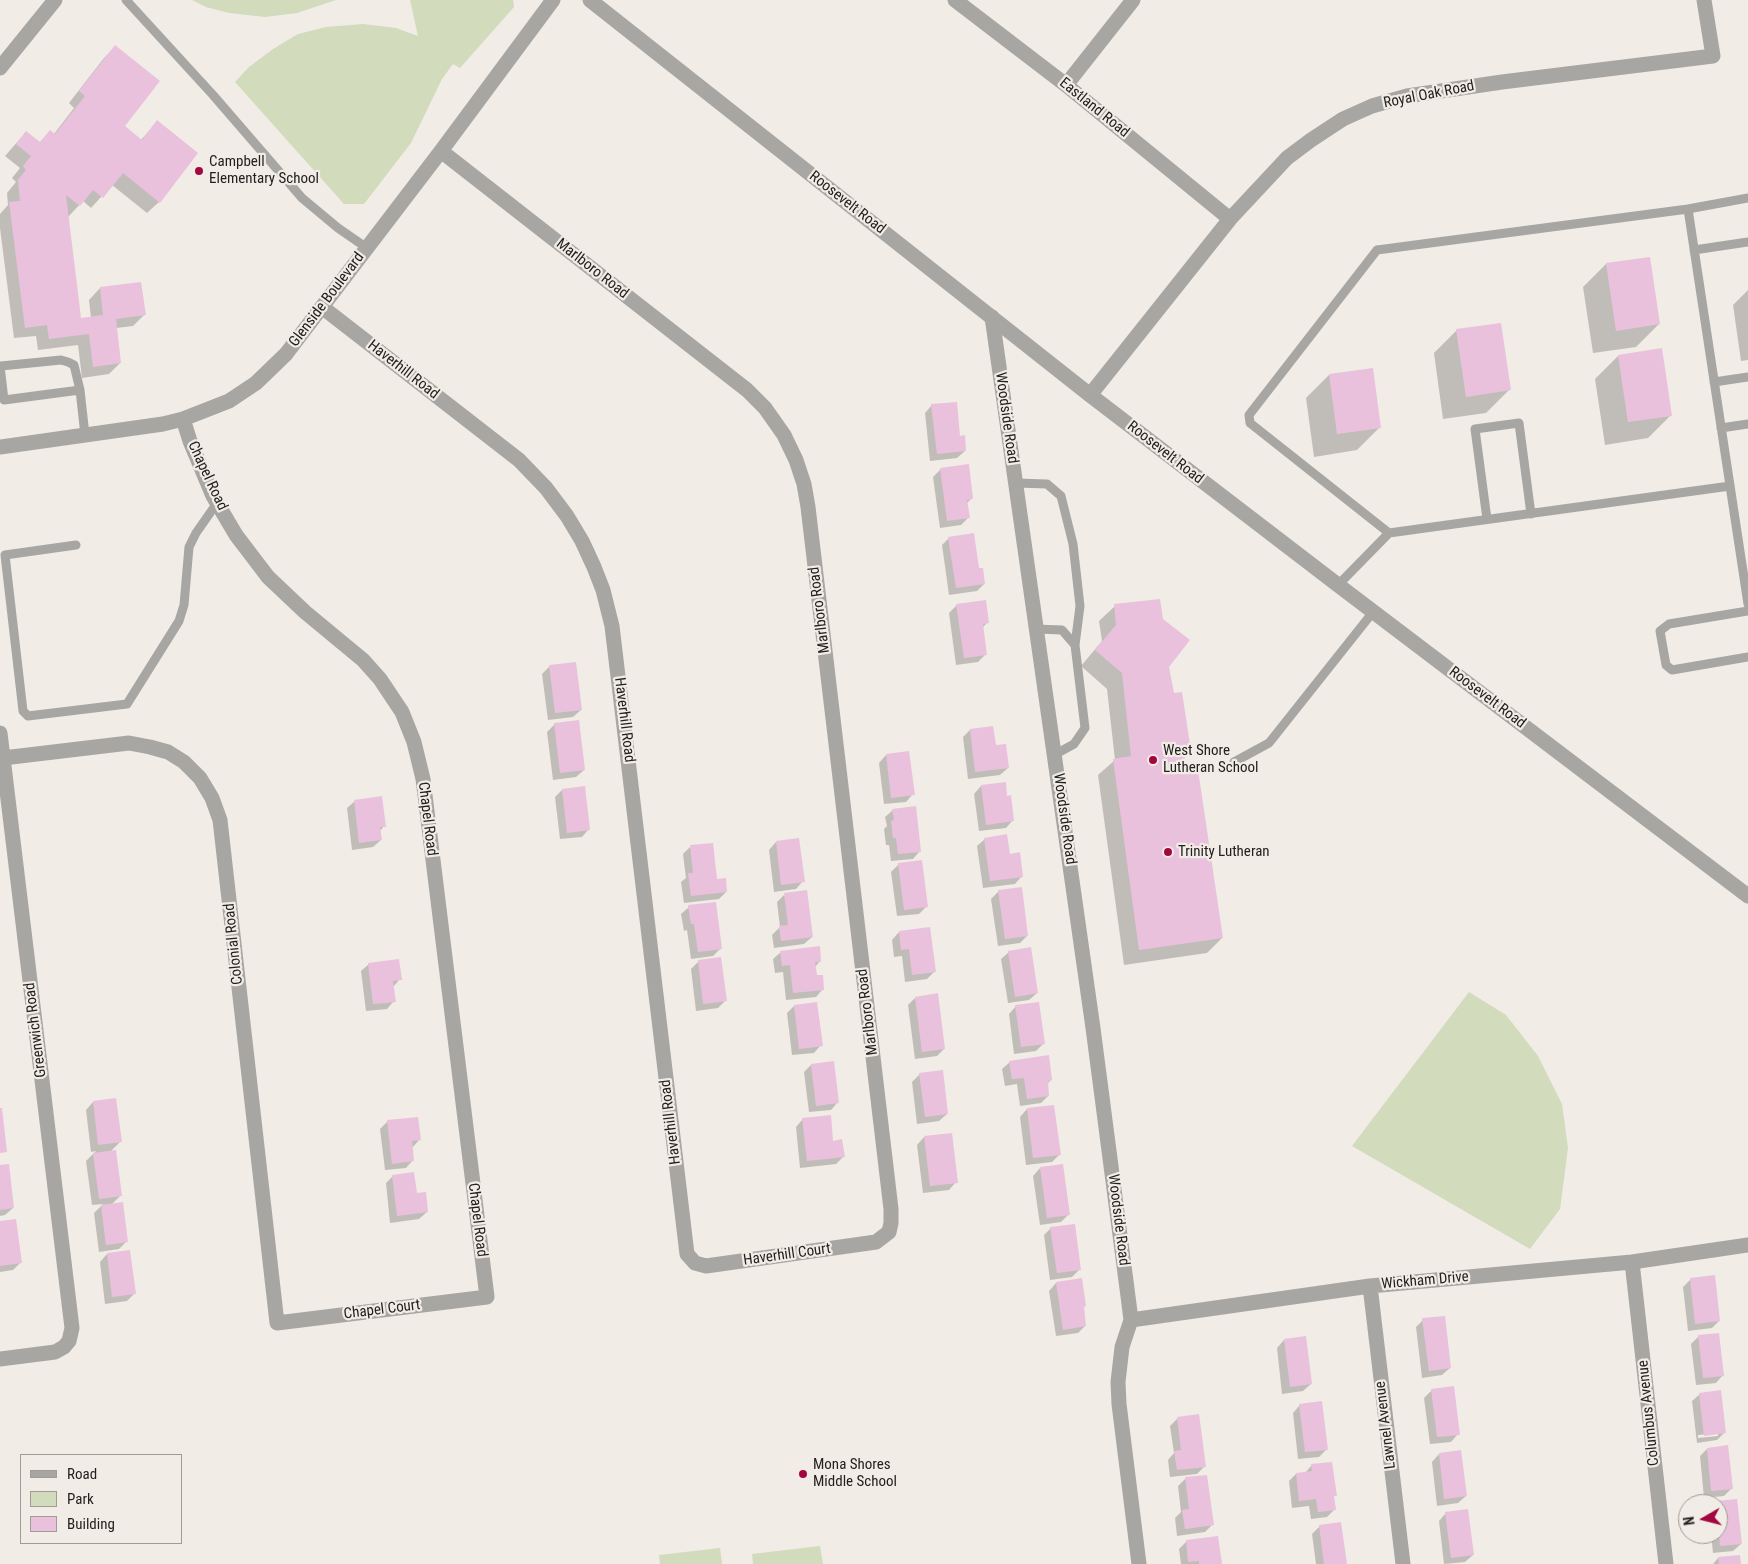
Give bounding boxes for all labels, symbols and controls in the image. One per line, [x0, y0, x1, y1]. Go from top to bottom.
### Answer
street label: Eastland Road [1055, 74, 1133, 142]
street label: Royal Oak Road [1382, 77, 1476, 113]
place label: Campbell Elementary School [209, 153, 319, 188]
marker: Campbell Elementary School [193, 165, 205, 177]
street label: Roosevelt Road [805, 168, 889, 238]
street label: Marlboro Road [552, 235, 632, 303]
street label: Glenside Boulevard [286, 249, 368, 351]
street label: Haverhill Road [364, 337, 442, 403]
street label: Woodside Road [991, 371, 1021, 465]
street label: Roosevelt Road [1123, 418, 1207, 488]
street label: Chapel Road [183, 438, 231, 514]
street label: Marlboro Road [806, 566, 834, 654]
street label: Roosevelt Road [1445, 663, 1529, 733]
street label: Haverhill Road [610, 677, 638, 763]
place label: West Shore Lutheran School [1163, 742, 1258, 777]
marker: West Shore Lutheran School [1147, 754, 1159, 766]
street label: Woodside Road [1049, 772, 1079, 866]
street label: Chapel Road [414, 781, 440, 857]
place label: Trinity Lutheran [1178, 843, 1270, 861]
marker: Trinity Lutheran [1162, 846, 1174, 858]
street label: Colonial Road [221, 902, 247, 986]
street label: Marlboro Road [854, 968, 882, 1056]
street label: Greenwich Road [21, 981, 51, 1079]
street label: Haverhill Road [657, 1079, 685, 1165]
street label: Woodside Road [1103, 1173, 1133, 1267]
street label: Chapel Road [464, 1182, 490, 1258]
street label: Haverhill Court [742, 1240, 832, 1270]
street label: Wickham Drive [1381, 1268, 1469, 1294]
street label: Chapel Court [343, 1296, 421, 1324]
street label: Columbus Avenue [1635, 1359, 1663, 1467]
street label: Lawnel Avenue [1372, 1380, 1400, 1470]
legend [20, 1454, 182, 1544]
place label: Mona Shores Middle School [813, 1456, 897, 1491]
text: Road [67, 1465, 97, 1483]
marker: Mona Shores Middle School [797, 1468, 809, 1480]
text: Park [67, 1490, 94, 1508]
north arrow [1678, 1494, 1728, 1544]
text: Building [67, 1515, 115, 1533]
text: N [1681, 1516, 1698, 1526]

